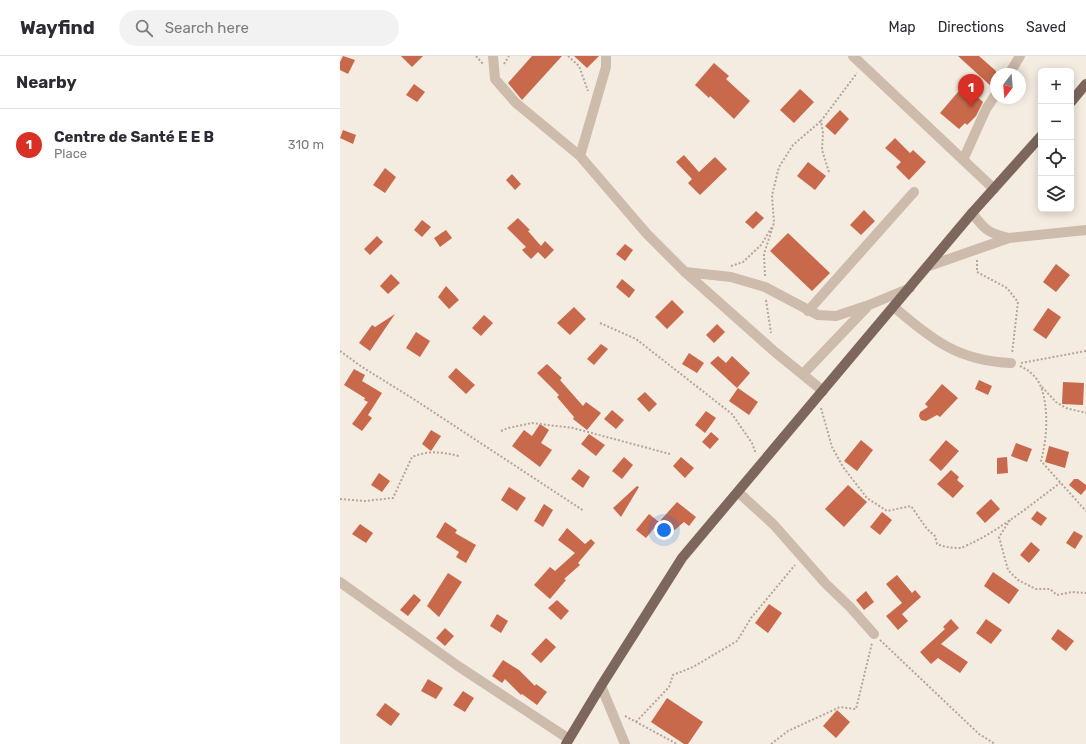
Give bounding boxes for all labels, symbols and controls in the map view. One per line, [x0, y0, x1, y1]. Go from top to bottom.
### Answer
search box [119, 10, 399, 46]
text: Wayfind [20, 16, 95, 39]
icon: search [133, 17, 155, 39]
text: Search here [165, 19, 249, 37]
text: Map [889, 19, 916, 36]
text: Directions [938, 19, 1004, 36]
text: Saved [1026, 19, 1066, 36]
north arrow [990, 68, 1026, 104]
map controls [1038, 68, 1074, 212]
button: + [1038, 68, 1074, 104]
text: Nearby [16, 72, 77, 92]
pin: 1 [958, 74, 984, 107]
button: − [1038, 104, 1074, 140]
text: Centre de Santé E E B [54, 128, 214, 146]
text: 1 [26, 137, 32, 152]
text: 310 m [288, 137, 324, 152]
button: locate [1038, 140, 1074, 176]
text: Place [54, 146, 87, 161]
button: layers [1038, 176, 1074, 212]
your location [654, 520, 674, 540]

